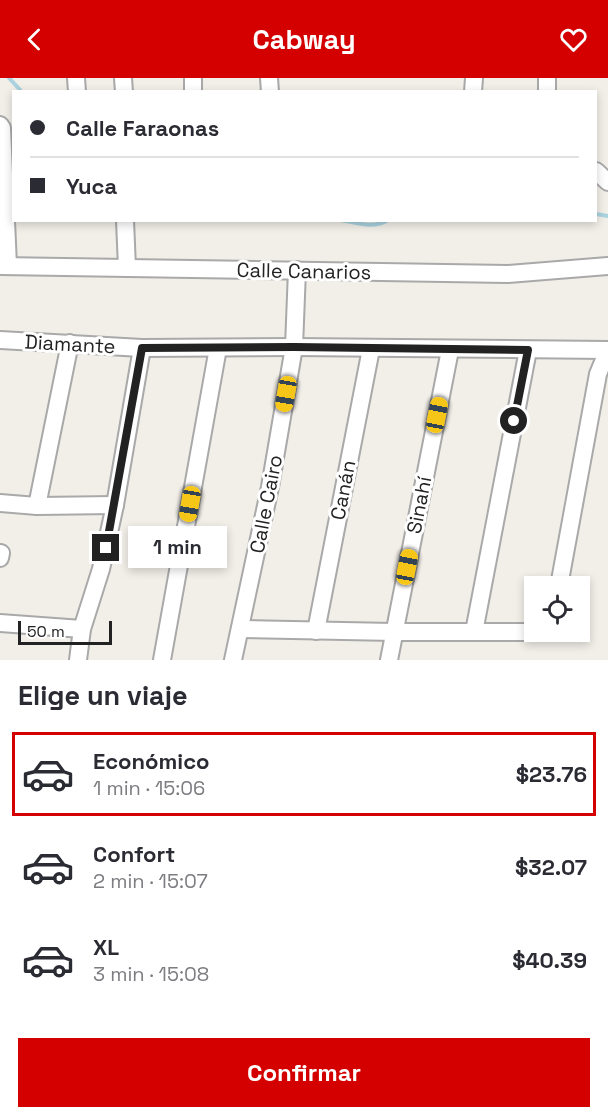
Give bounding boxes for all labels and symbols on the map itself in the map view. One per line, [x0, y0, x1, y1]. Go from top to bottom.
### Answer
street label: Calle Canarios [237, 257, 371, 285]
street label: Diamante [24, 329, 116, 359]
car [274, 375, 298, 413]
car [425, 396, 449, 434]
route start [500, 407, 527, 434]
street label: Calle Cairo [244, 452, 288, 556]
street label: Canán [324, 458, 362, 522]
street label: Sinahí [401, 474, 437, 536]
car [178, 485, 202, 523]
callout: 1 min [127, 527, 226, 569]
route end [92, 534, 119, 561]
car [395, 548, 419, 586]
scale bar [18, 618, 112, 646]

